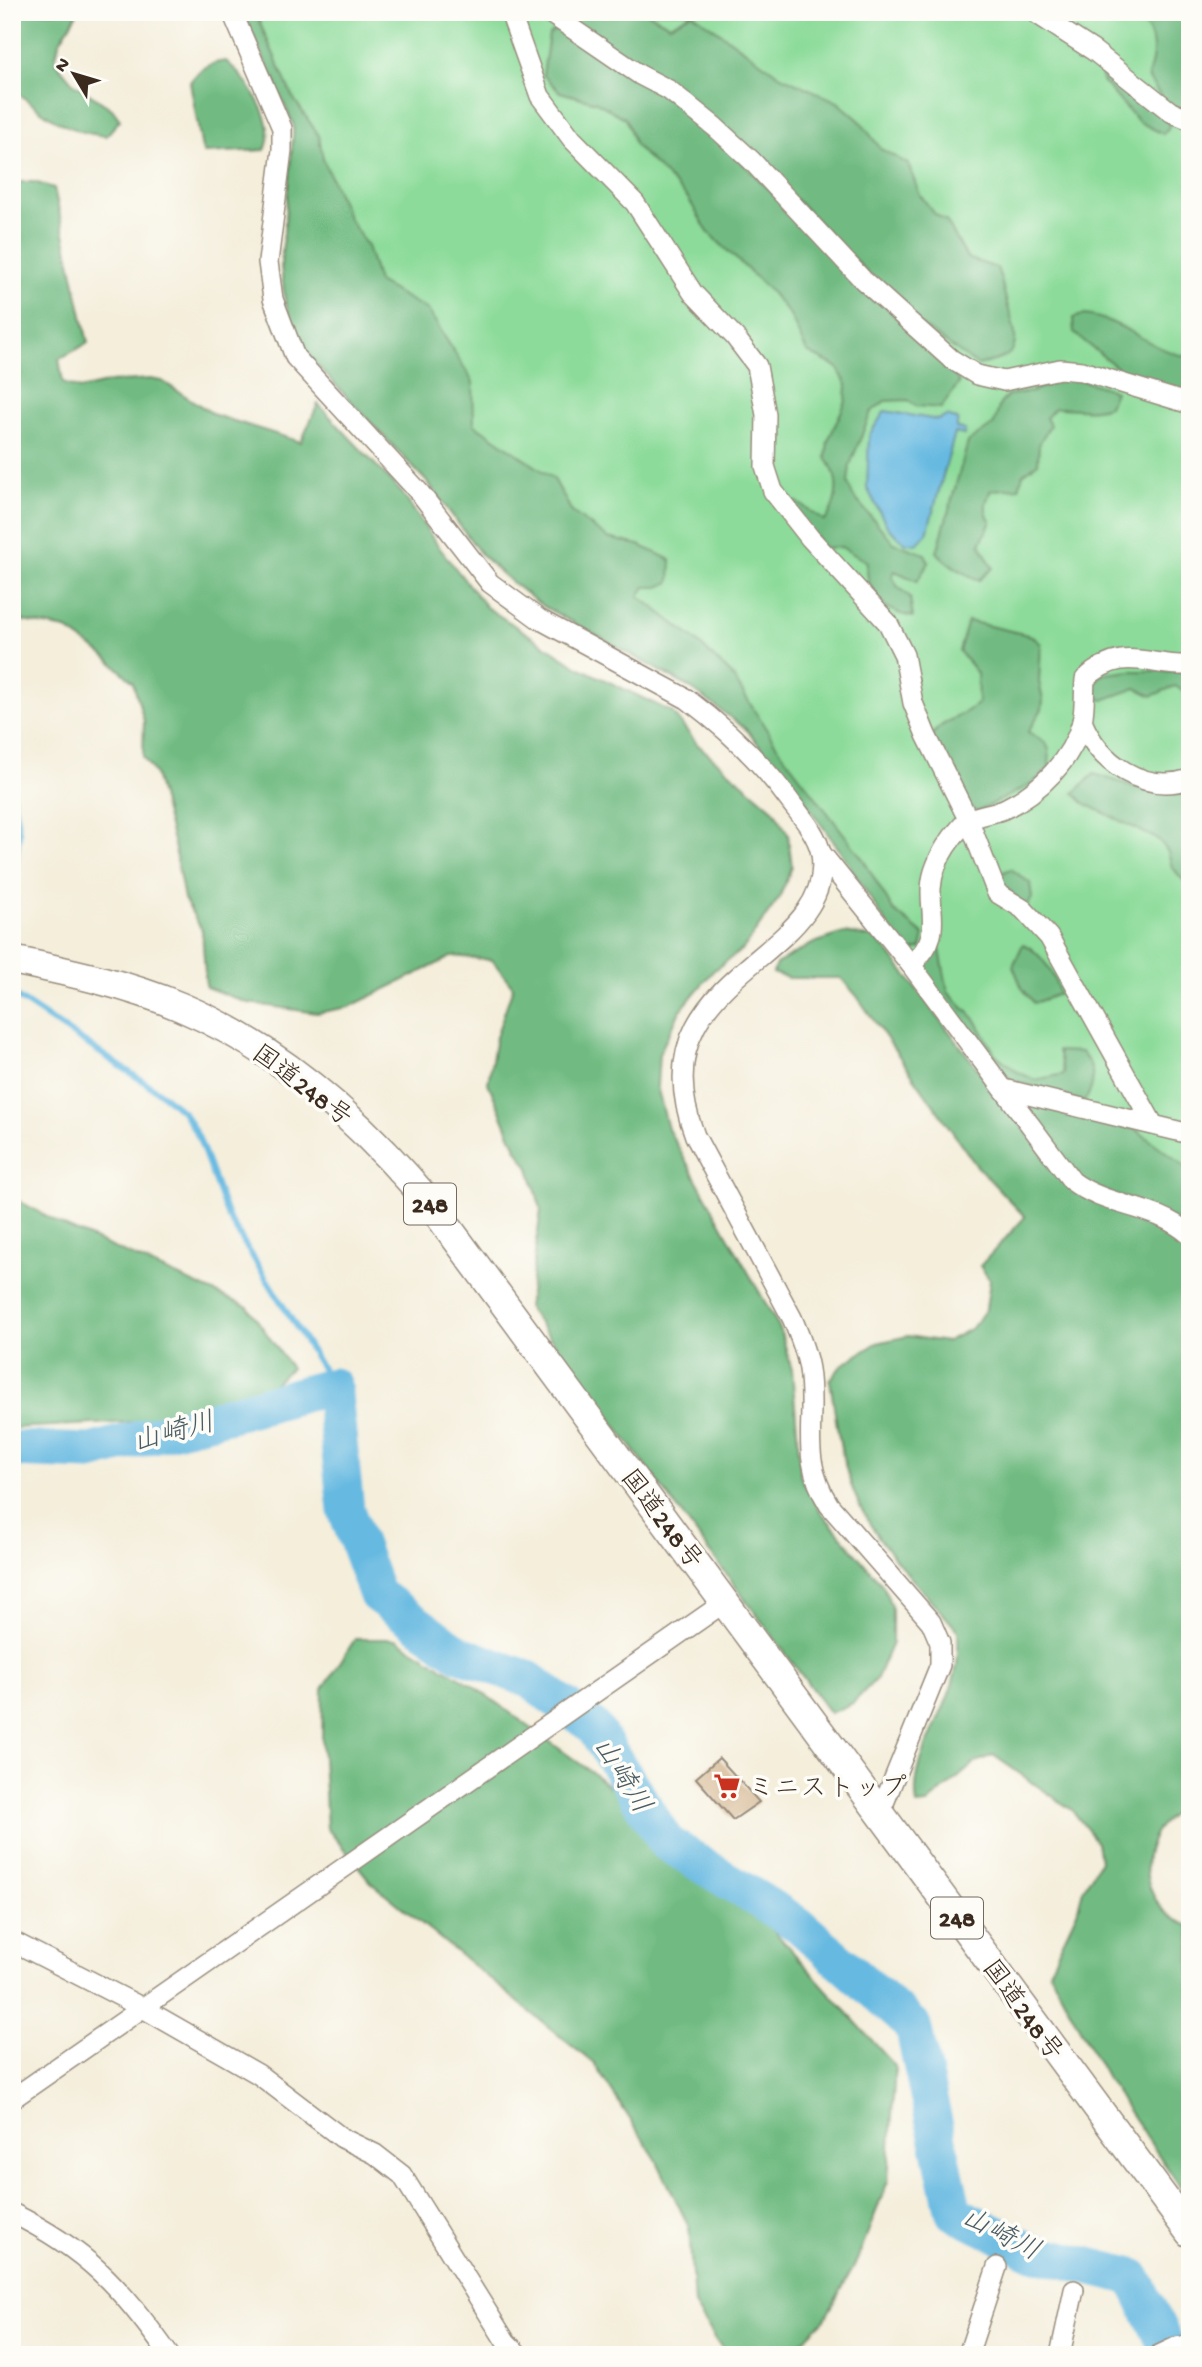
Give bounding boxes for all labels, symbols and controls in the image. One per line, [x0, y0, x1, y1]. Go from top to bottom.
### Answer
north arrow [38, 38, 108, 108]
text: N [50, 54, 76, 78]
street label: 国道248号 [244, 1039, 357, 1135]
road number: 248 [404, 1184, 456, 1224]
water label: 山崎川 [129, 1407, 219, 1461]
street label: 国道248号 [612, 1464, 708, 1577]
water label: 山崎川 [584, 1731, 657, 1821]
supermarket icon: ミニストップ [712, 1771, 742, 1801]
place label: ミニストップ [748, 1774, 907, 1806]
road number: 248 [931, 1898, 983, 1938]
street label: 国道248号 [973, 1954, 1068, 2068]
water label: 山崎川 [955, 2201, 1045, 2270]

